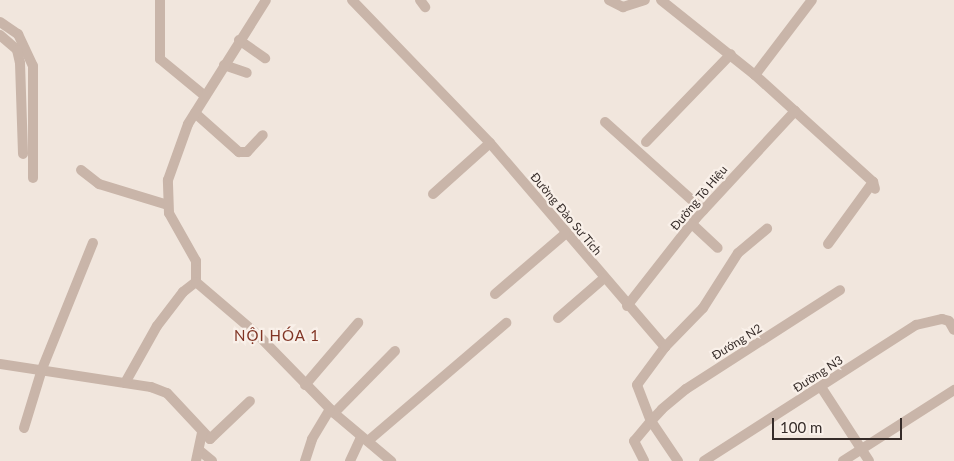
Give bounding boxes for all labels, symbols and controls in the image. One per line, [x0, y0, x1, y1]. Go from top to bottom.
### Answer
street label: Đường Tô Hiệu [668, 162, 730, 234]
street label: Đường Đào Sư Tích [527, 170, 605, 258]
street label: Đướng N2 [709, 321, 765, 363]
district label: NỘI HÓA 1 [233, 327, 321, 345]
street label: Đường N3 [791, 353, 845, 395]
scale bar [774, 408, 904, 440]
text: 100 m [780, 418, 822, 436]

